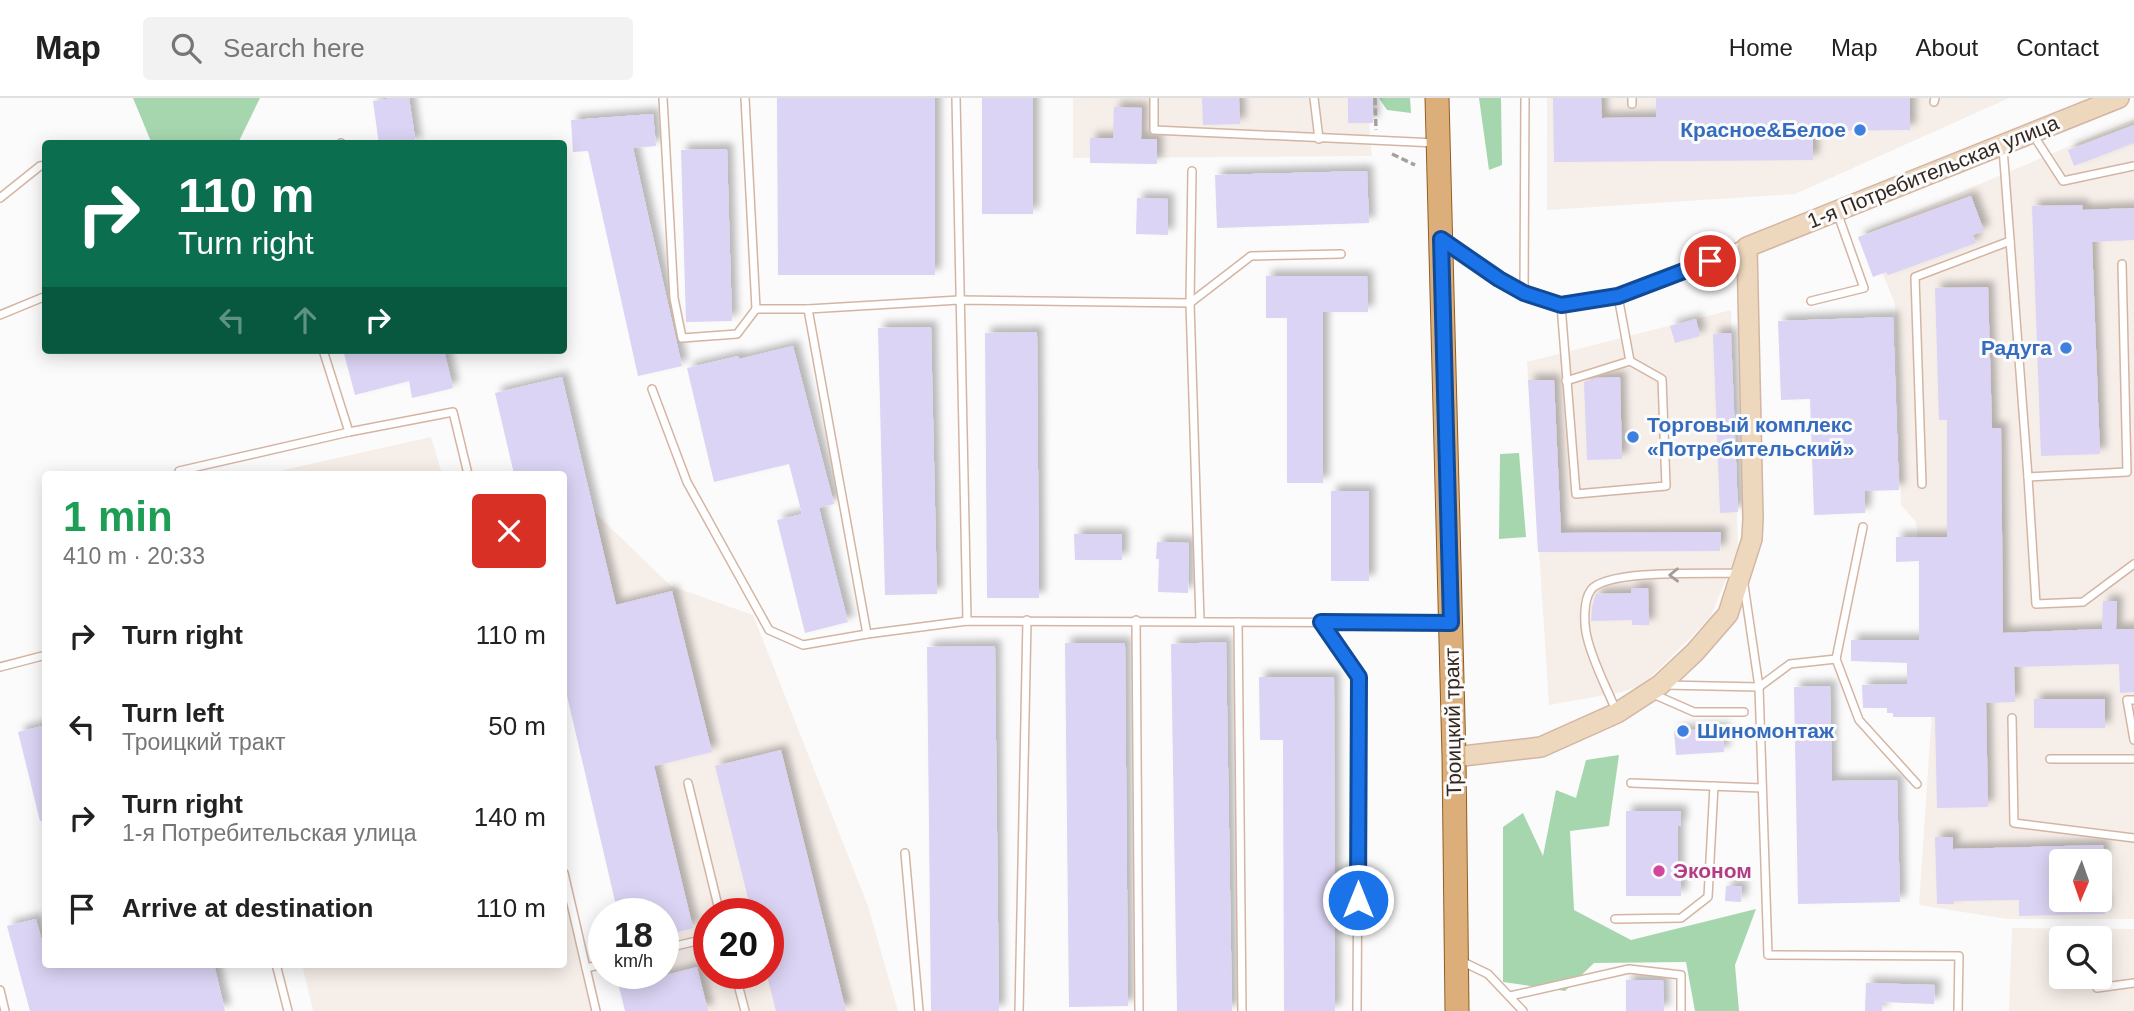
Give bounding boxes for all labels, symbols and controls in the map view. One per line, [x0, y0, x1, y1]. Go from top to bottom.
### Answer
search box [143, 17, 633, 80]
text: Map [35, 29, 101, 66]
icon: search [167, 29, 205, 67]
text: Search here [223, 33, 365, 63]
text: Home [1729, 34, 1793, 61]
text: Map [1831, 34, 1878, 61]
text: About [1916, 34, 1978, 61]
text: Contact [2016, 34, 2099, 61]
street label: 1-я Потребительская улица [1804, 110, 2062, 233]
place label: Красное&Белое [1680, 118, 1846, 141]
marker: Красное&Белое [1852, 122, 1868, 138]
icon: right [63, 168, 154, 259]
text: 110 m [178, 168, 314, 222]
text: Turn right [178, 225, 314, 261]
pin [1680, 231, 1740, 291]
icon: arrive [1691, 242, 1729, 280]
icon: left [213, 301, 251, 339]
icon: ahead [286, 301, 324, 339]
icon: right [359, 301, 397, 339]
place label: Радуга [1981, 336, 2052, 359]
marker: Радуга [2058, 340, 2074, 356]
place label: Торговый комплекс «Потребительский» [1647, 413, 1854, 460]
marker: Торговый комплекс «Потребительский» [1625, 429, 1641, 445]
text: 1 min [63, 493, 173, 540]
button: close [472, 494, 546, 568]
text: 410 m · 20:33 [63, 543, 205, 569]
one-way arrow [1668, 567, 1679, 583]
icon: right [63, 617, 101, 655]
text: Turn right [122, 620, 243, 650]
text: 110 m [476, 620, 546, 650]
street label: Троицкий тракт [1440, 647, 1465, 797]
text: Turn left [122, 698, 224, 728]
icon: left [63, 708, 101, 746]
text: 50 m [488, 711, 546, 741]
place label: Шиномонтаж [1697, 719, 1835, 742]
marker: Шиномонтаж [1675, 723, 1691, 739]
text: Троицкий тракт [122, 729, 285, 755]
text: Turn right [122, 789, 243, 819]
icon: right [63, 799, 101, 837]
text: 140 m [474, 802, 546, 832]
text: 1-я Потребительская улица [122, 820, 417, 846]
north arrow [2049, 849, 2112, 912]
map controls [2049, 849, 2112, 989]
place label: Эконом [1673, 859, 1752, 882]
position arrow [1321, 863, 1395, 937]
marker: Эконом [1651, 863, 1667, 879]
icon: arrive [63, 890, 101, 928]
text: Arrive at destination [122, 893, 373, 923]
text: 110 m [476, 893, 546, 923]
speed limit sign: 20 [693, 898, 784, 989]
text: 18 [614, 915, 653, 954]
button: search [2049, 926, 2112, 989]
text: km/h [614, 951, 653, 971]

